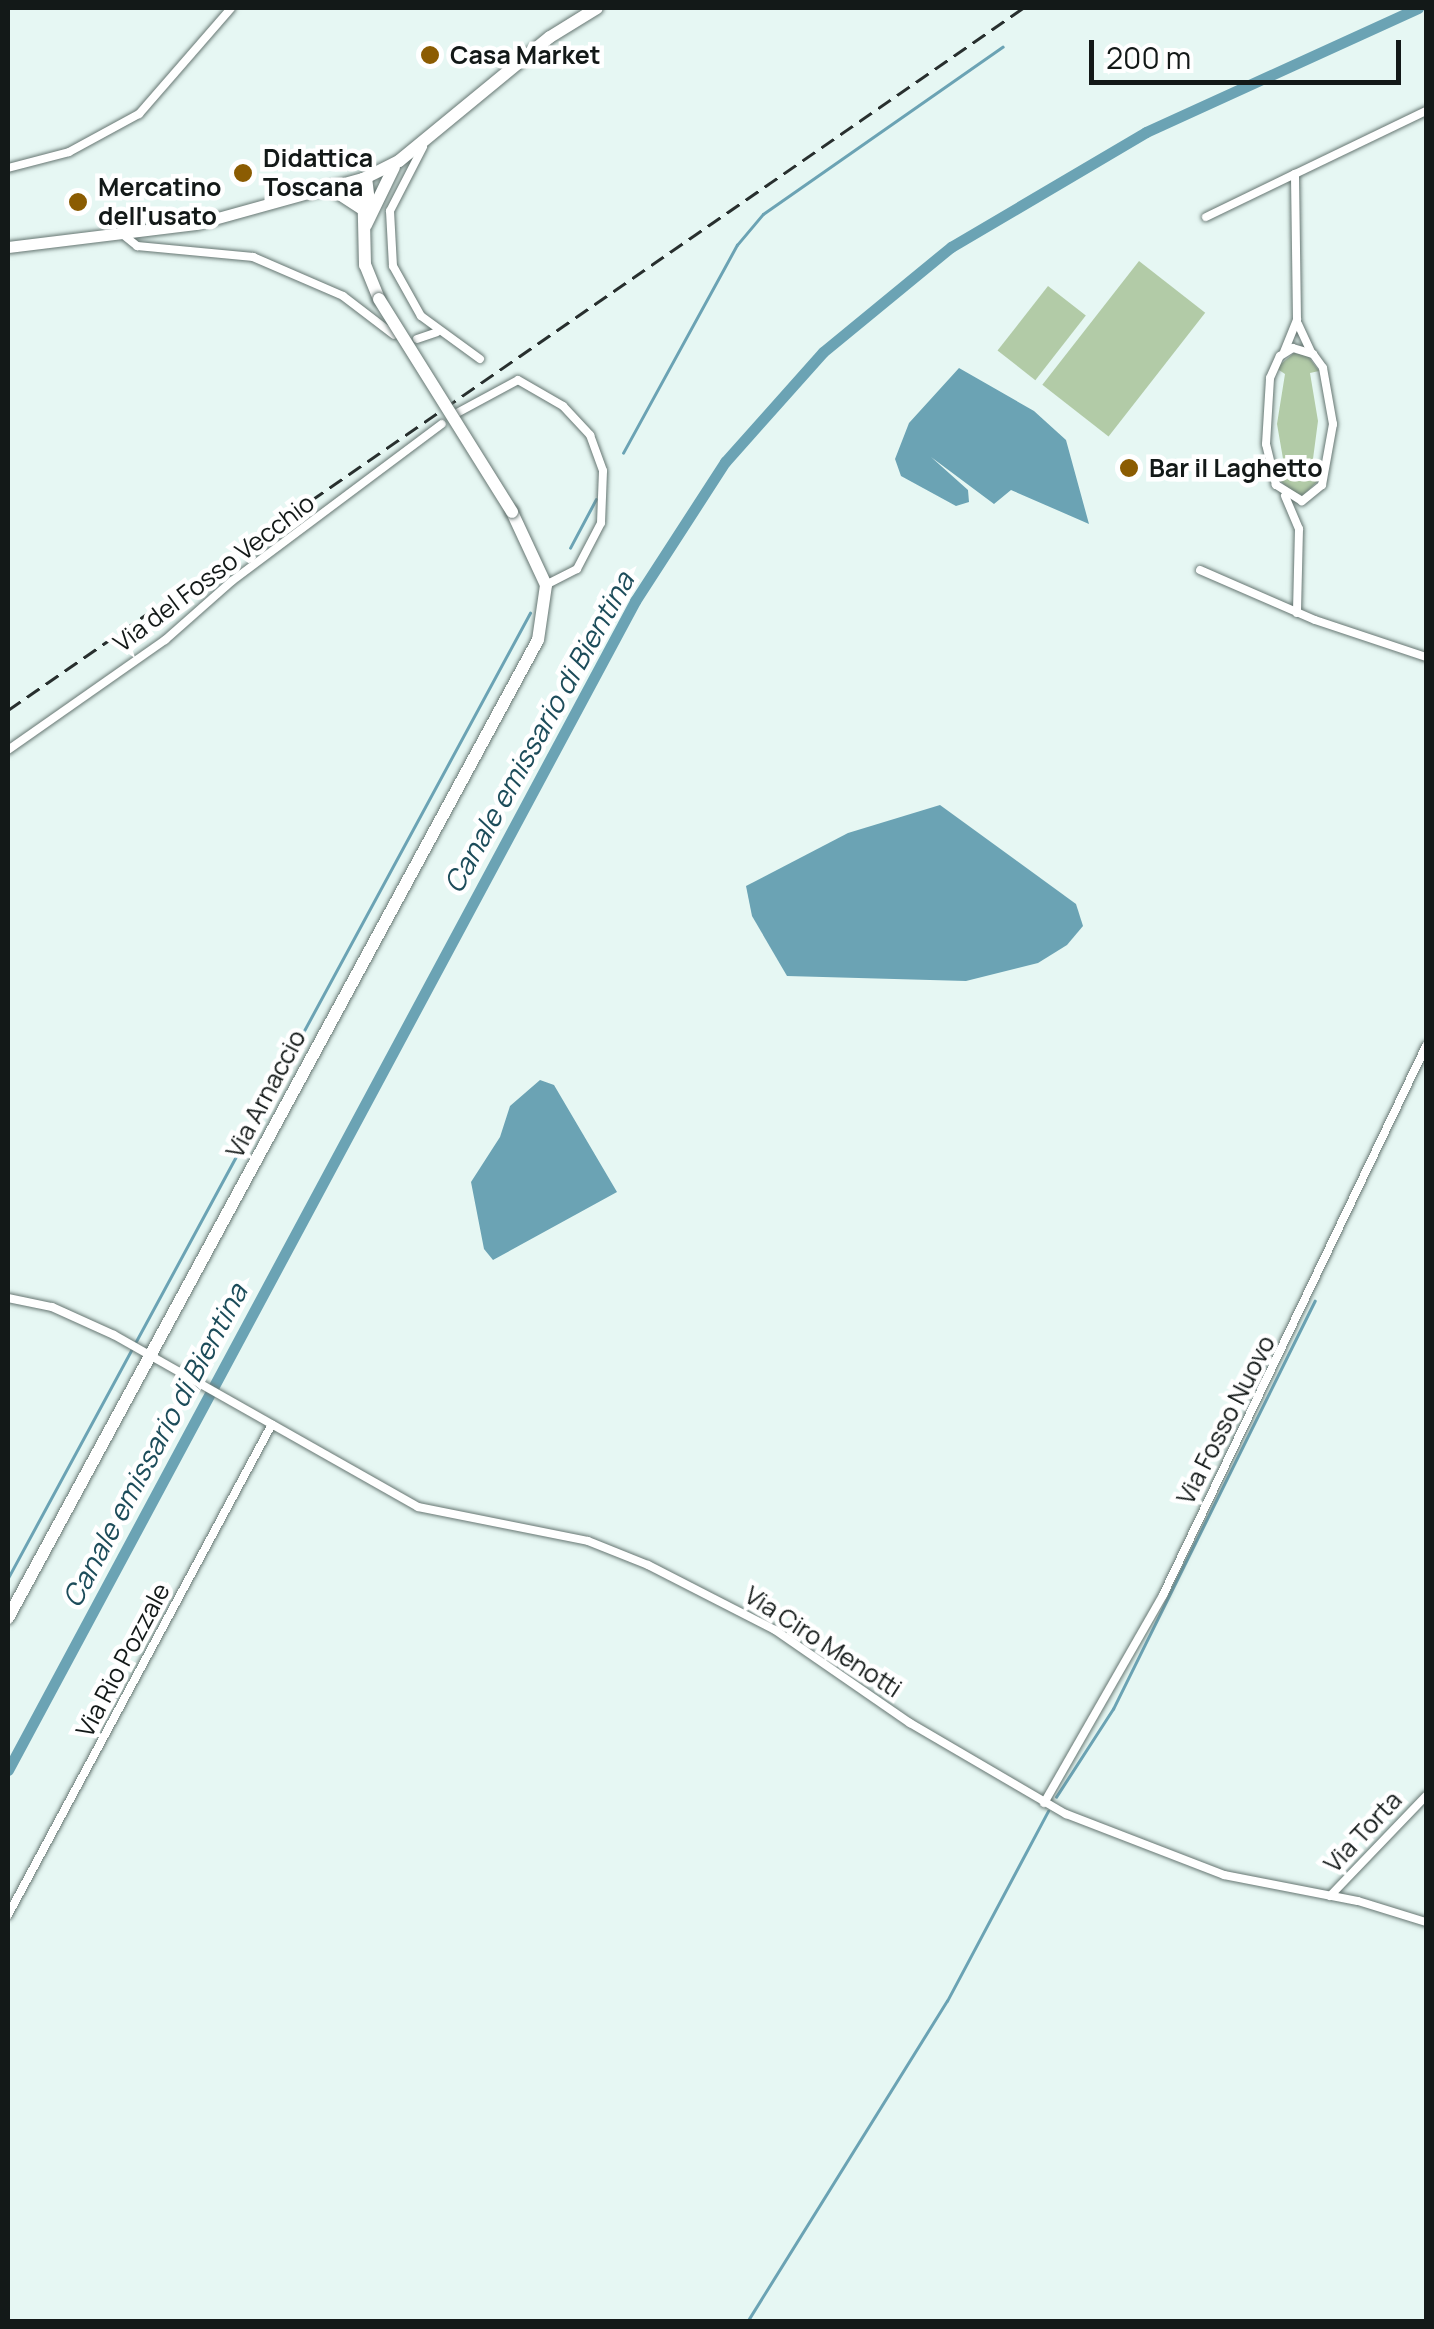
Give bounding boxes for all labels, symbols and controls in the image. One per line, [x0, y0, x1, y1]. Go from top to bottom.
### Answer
scale bar [1094, 20, 1406, 82]
text: 200 m [1106, 37, 1191, 78]
place label: Casa Market [450, 40, 601, 70]
marker: Casa Market [419, 44, 441, 66]
place label: Didattica Toscana [263, 144, 373, 203]
marker: Didattica Toscana [232, 162, 254, 184]
place label: Mercatino dell'usato [98, 173, 221, 232]
marker: Mercatino dell'usato [67, 191, 89, 213]
place label: Bar il Laghetto [1149, 453, 1323, 483]
marker: Bar il Laghetto [1118, 457, 1140, 479]
street label: Via del Fosso Vecchio [108, 488, 320, 658]
water label: Canale emissario di Bientina [436, 566, 640, 898]
street label: Via Arnaccio [220, 1025, 312, 1163]
water label: Canale emissario di Bientina [54, 1278, 254, 1612]
street label: Via Fosso Nuovo [1171, 1331, 1281, 1509]
street label: Via Rio Pozzale [70, 1578, 176, 1742]
street label: Via Ciro Menotti [739, 1580, 907, 1704]
street label: Via Torta [1318, 1785, 1408, 1879]

